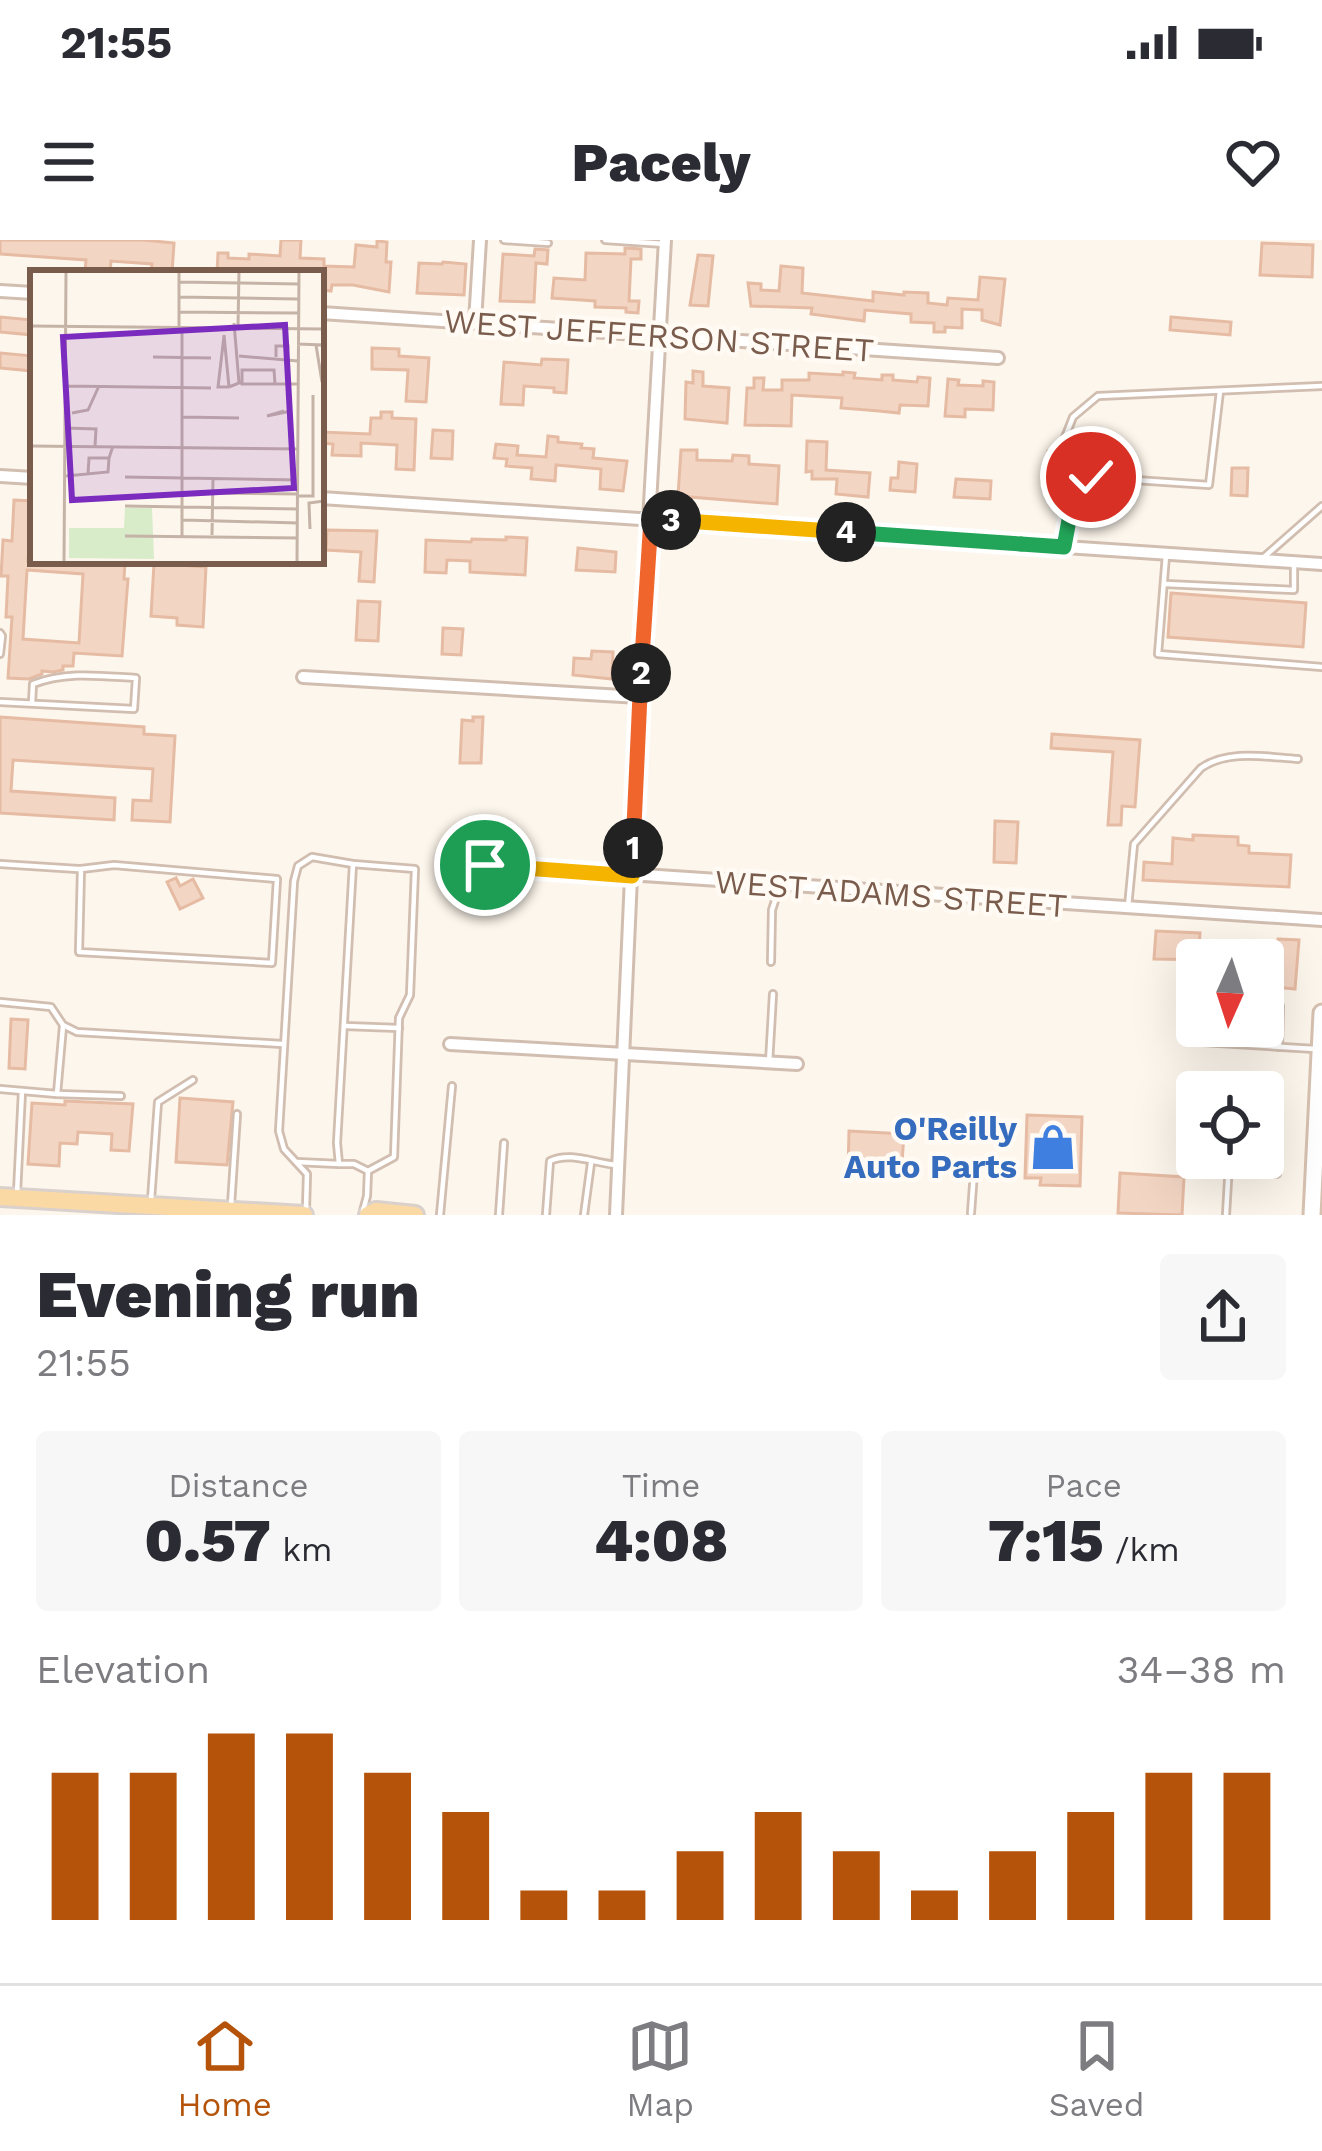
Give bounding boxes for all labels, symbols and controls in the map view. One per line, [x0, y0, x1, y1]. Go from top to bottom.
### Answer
text: 21:55 [60, 16, 172, 69]
icon: menu [36, 129, 102, 195]
icon: heart [1220, 129, 1286, 195]
text: Pacely [571, 131, 751, 194]
inset map [30, 270, 324, 564]
street label: WEST JEFFERSON STREET [443, 301, 875, 370]
pin [1040, 426, 1142, 528]
icon: check [1058, 444, 1124, 510]
pin: 3 [641, 490, 701, 550]
text: 3 [661, 500, 681, 539]
pin: 4 [816, 502, 876, 562]
text: 4 [835, 512, 857, 551]
pin: 2 [611, 643, 671, 703]
text: 2 [631, 653, 651, 692]
pin [434, 814, 536, 916]
pin: 1 [603, 818, 663, 878]
text: 1 [626, 828, 640, 867]
icon: arrive [452, 832, 518, 898]
street label: WEST ADAMS STREET [713, 862, 1068, 925]
north arrow [1176, 939, 1284, 1047]
map controls [1176, 939, 1284, 1179]
button: locate [1176, 1071, 1284, 1179]
place label: O'Reilly Auto Parts [844, 1109, 1017, 1186]
shop icon: O'Reilly Auto Parts [1028, 1122, 1078, 1172]
button: share [1160, 1254, 1286, 1380]
text: Evening run [36, 1256, 420, 1333]
text: 21:55 [36, 1340, 131, 1385]
text: Distance [168, 1466, 308, 1505]
text: Time [622, 1466, 700, 1505]
text: Pace [1045, 1466, 1122, 1505]
text: 0.57 [144, 1505, 271, 1576]
text: 4:08 [594, 1505, 728, 1576]
text: 7:15 [988, 1505, 1104, 1576]
text: km [271, 1530, 332, 1569]
text: /km [1104, 1530, 1180, 1569]
text: Elevation [36, 1647, 210, 1692]
text: 34–38 m [1117, 1647, 1286, 1692]
tab: Home [177, 2013, 272, 2124]
tab: Map [627, 2013, 694, 2124]
tab: Saved [1049, 2013, 1145, 2124]

